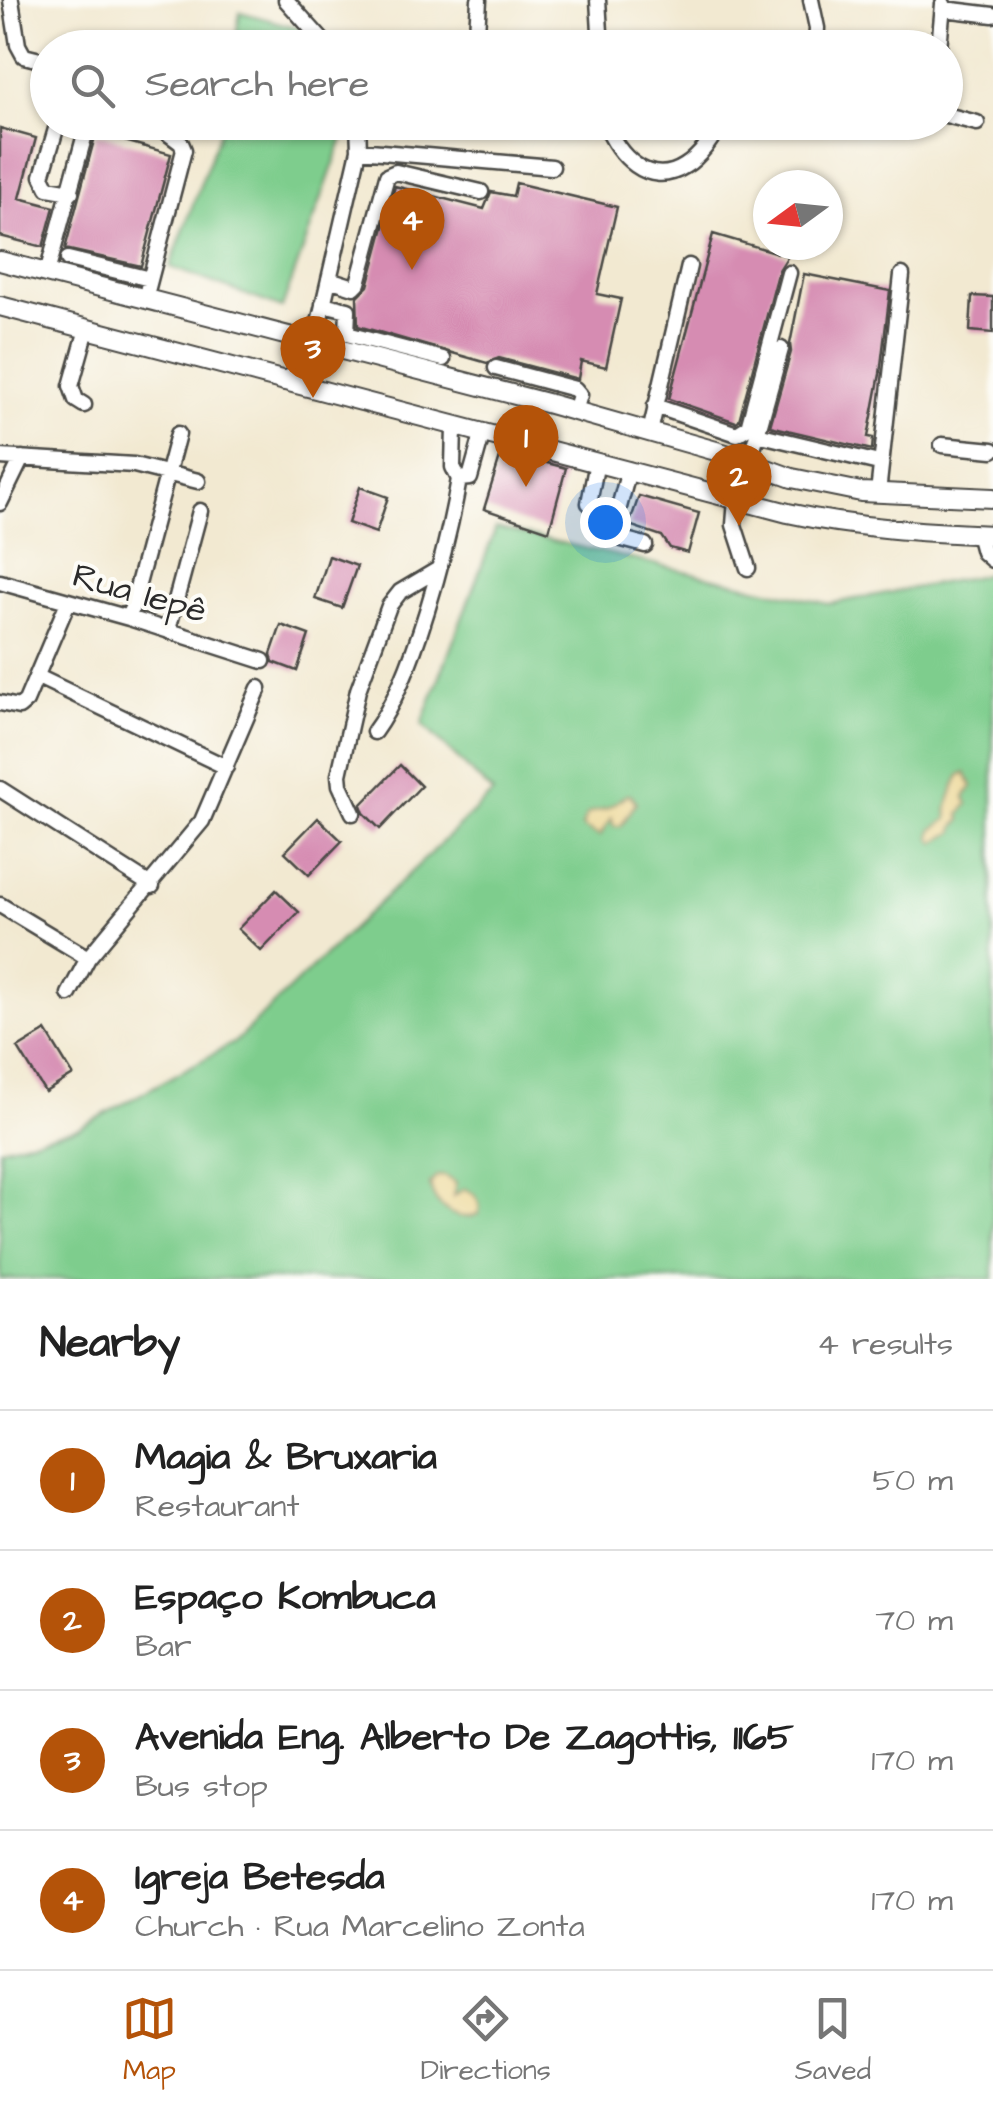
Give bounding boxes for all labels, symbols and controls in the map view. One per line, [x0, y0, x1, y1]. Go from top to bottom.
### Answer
search box [30, 30, 963, 140]
icon: search [65, 58, 120, 113]
text: Search here [145, 59, 369, 111]
north arrow [753, 170, 843, 260]
pin: 4 [380, 188, 444, 270]
pin: 3 [280, 316, 346, 398]
pin: 1 [494, 404, 558, 487]
pin: 2 [706, 444, 772, 526]
your location [580, 497, 631, 548]
street label: Rua Iepê [67, 551, 212, 636]
text: Nearby [40, 1315, 180, 1373]
text: 4 results [817, 1322, 953, 1367]
text: Magia & Bruxaria [135, 1432, 437, 1484]
text: 1 [70, 1458, 75, 1503]
text: 50 m [872, 1458, 953, 1503]
text: Restaurant [135, 1484, 300, 1529]
text: Espaço Kombuca [135, 1572, 436, 1624]
text: 2 [63, 1598, 82, 1643]
text: 70 m [875, 1598, 953, 1643]
text: Bar [135, 1624, 192, 1669]
text: Avenida Eng. Alberto De Zagottis, 1165 [135, 1712, 794, 1764]
text: 3 [64, 1738, 81, 1783]
text: 170 m [871, 1738, 953, 1783]
text: Bus stop [135, 1764, 268, 1809]
text: Igreja Betesda [135, 1852, 385, 1904]
text: 4 [62, 1878, 83, 1923]
text: 170 m [871, 1878, 953, 1923]
text: Church · Rua Marcelino Zonta [135, 1904, 585, 1949]
tab: Map [122, 1991, 177, 2090]
tab: Directions [421, 1991, 551, 2090]
tab: Saved [795, 1991, 871, 2090]

